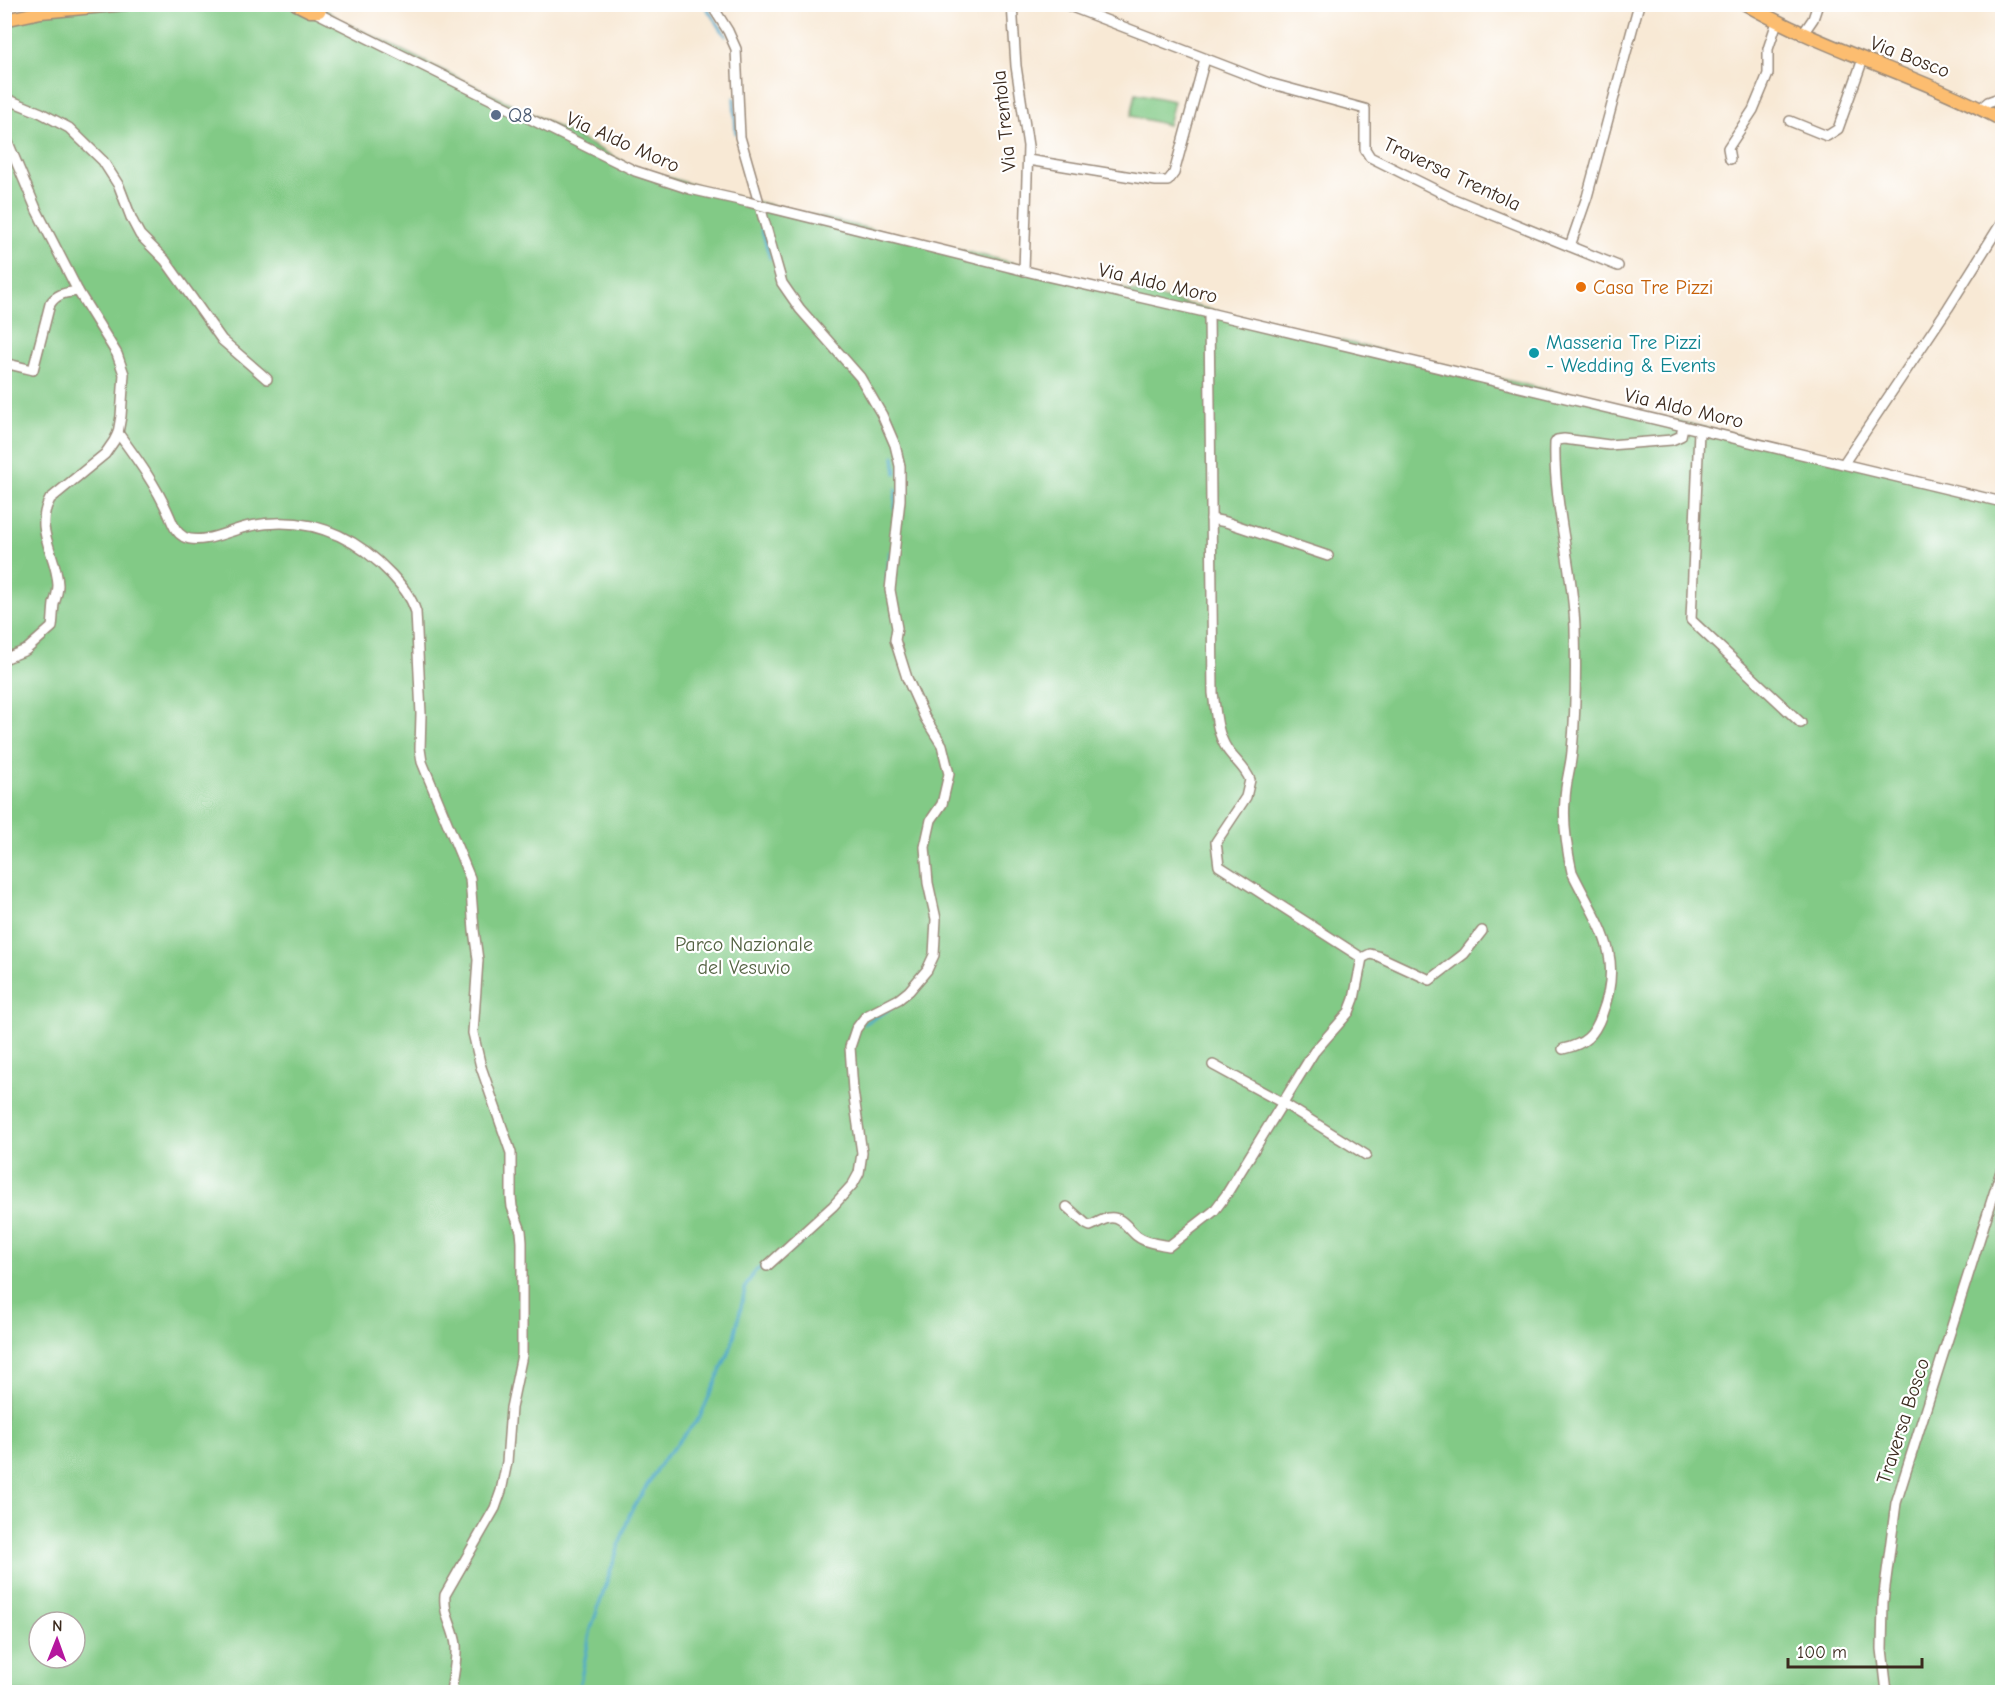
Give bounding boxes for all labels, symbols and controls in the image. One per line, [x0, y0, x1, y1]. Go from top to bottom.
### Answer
street label: Via Bosco [1867, 31, 1953, 83]
street label: Via Trentola [987, 69, 1021, 173]
place label: Q8 [508, 104, 532, 127]
street label: Via Aldo Moro [563, 107, 683, 177]
marker: Q8 [489, 108, 503, 122]
street label: Traversa Trentola [1380, 132, 1524, 216]
street label: Via Aldo Moro [1096, 258, 1220, 308]
place label: Casa Tre Pizzi [1593, 276, 1713, 299]
marker: Casa Tre Pizzi [1574, 280, 1588, 294]
place label: Masseria Tre Pizzi - Wedding & Events [1546, 331, 1716, 377]
marker: Masseria Tre Pizzi - Wedding & Events [1527, 346, 1541, 360]
street label: Via Aldo Moro [1622, 383, 1746, 433]
park label: Parco Nazionale del Vesuvio [675, 933, 813, 979]
street label: Traversa Bosco [1872, 1355, 1934, 1487]
north arrow [27, 1610, 87, 1670]
text: N [52, 1617, 63, 1635]
scale bar [1788, 1631, 1922, 1669]
text: 100 m [1797, 1642, 1847, 1663]

